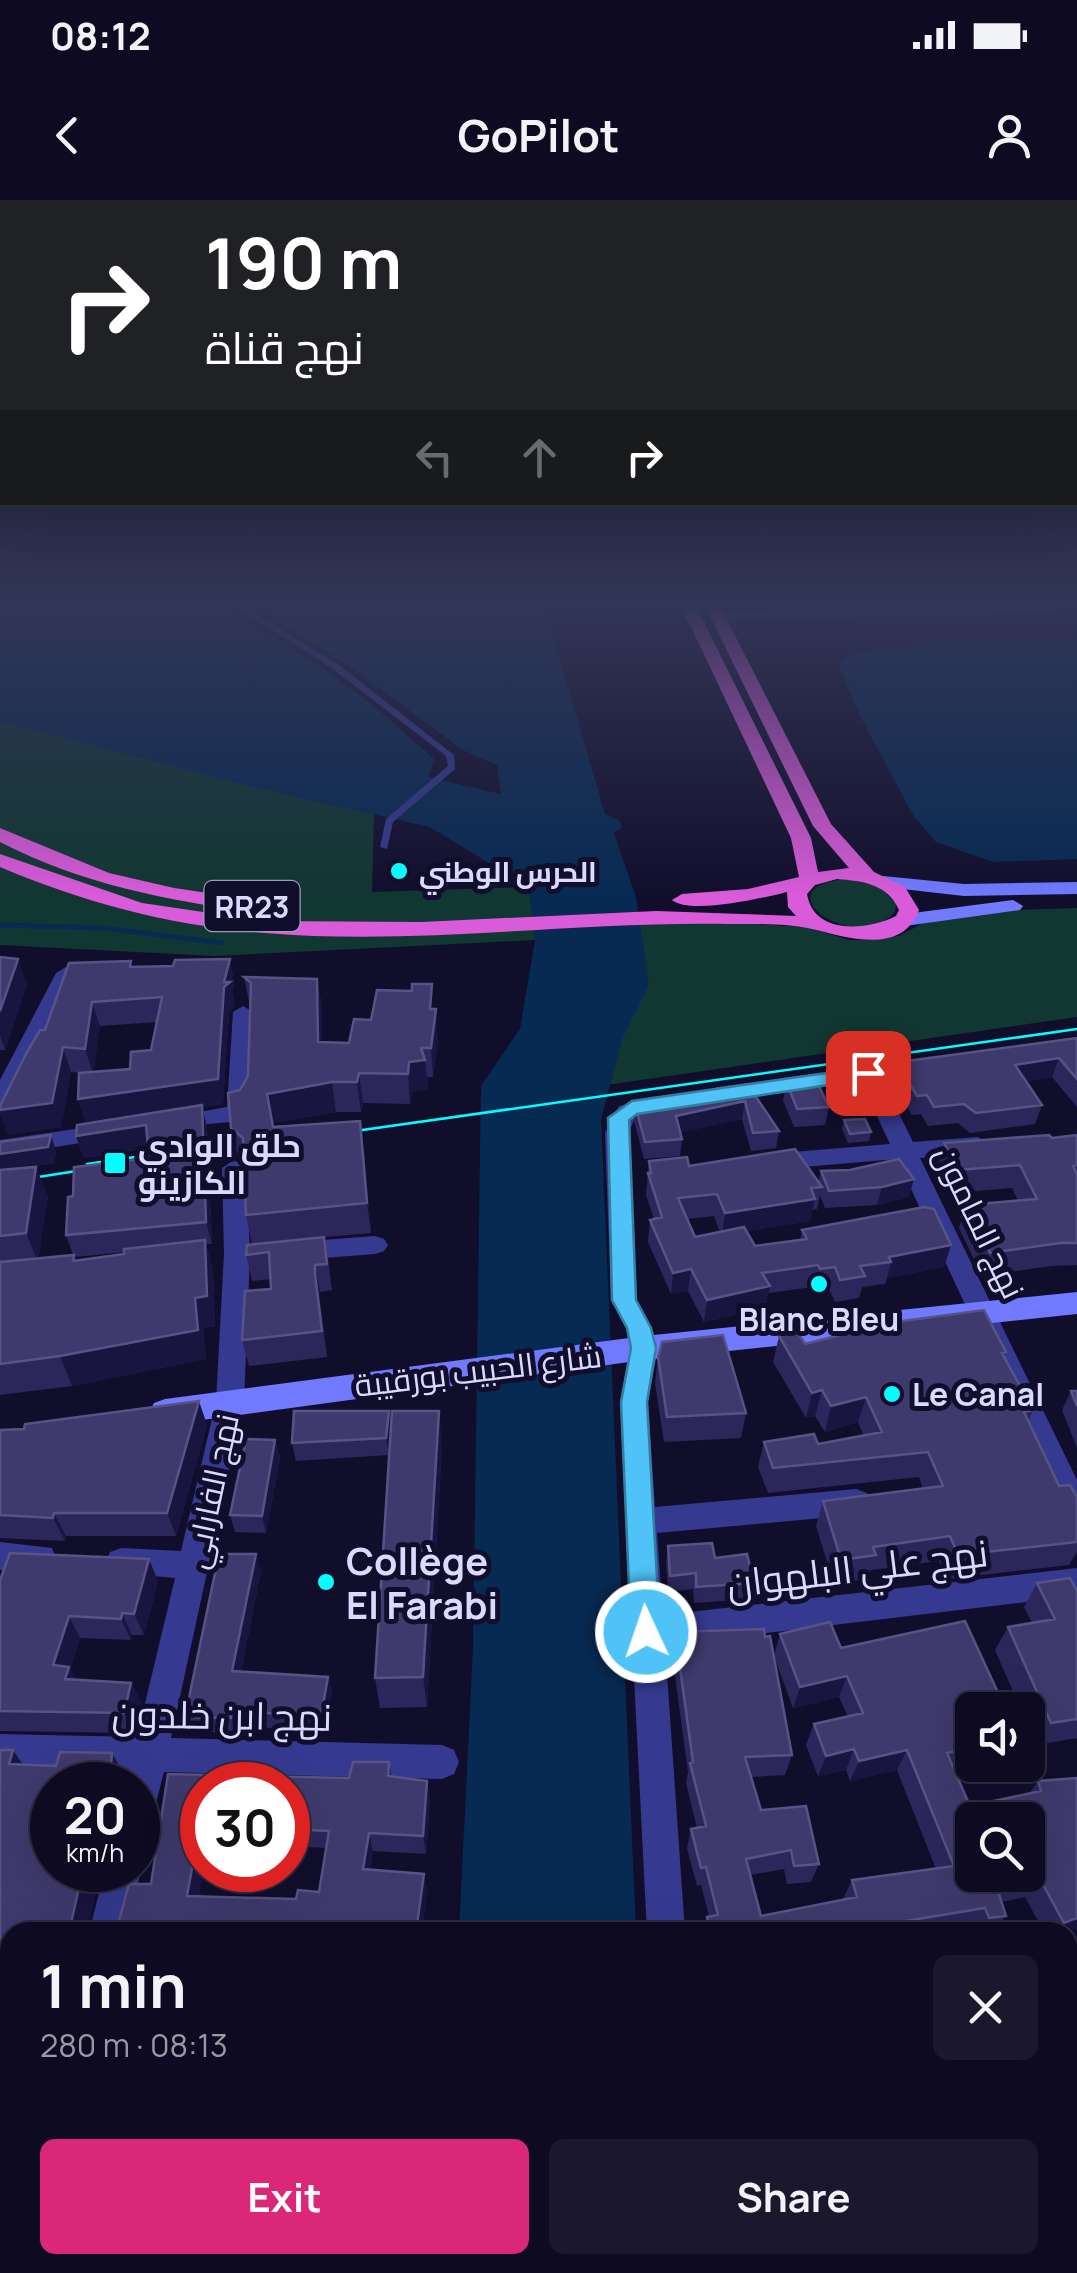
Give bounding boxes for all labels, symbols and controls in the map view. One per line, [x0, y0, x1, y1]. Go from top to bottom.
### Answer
text: 08:12 [50, 9, 151, 61]
text: GoPilot [457, 104, 620, 166]
icon: back [40, 108, 95, 163]
icon: person [982, 108, 1037, 163]
text: 190 m [205, 214, 402, 310]
icon: right [40, 240, 170, 370]
text: نهج قناة [205, 316, 364, 378]
icon: left [407, 430, 462, 485]
icon: ahead [512, 430, 567, 485]
icon: right [617, 430, 672, 485]
place label: الحرس الوطني [419, 852, 597, 895]
marker: الحرس الوطني [388, 860, 410, 882]
road number: RR23 [204, 881, 300, 931]
pin [826, 1031, 911, 1116]
icon: arrive [841, 1046, 896, 1101]
place label: حلق الوادي الكازينو [138, 1123, 301, 1204]
street label: نهج المامون [923, 1138, 1036, 1306]
marker: حلق الوادي الكازينو [102, 1150, 128, 1176]
marker: Blanc Bleu [808, 1273, 830, 1295]
place label: Blanc Bleu [739, 1297, 899, 1341]
street label: شارع الحبيب بورقيبة [352, 1333, 604, 1408]
place label: Le Canal [912, 1372, 1044, 1416]
marker: Le Canal [881, 1383, 903, 1405]
street label: نهج الفارابي [173, 1409, 253, 1573]
street label: نهج علي البلهوان [723, 1525, 991, 1615]
place label: Collège El Farabi [346, 1534, 498, 1630]
marker: Collège El Farabi [315, 1571, 337, 1593]
position arrow [594, 1580, 698, 1684]
street label: نهج ابن خلدون [111, 1686, 333, 1743]
map controls [955, 1692, 1045, 1892]
button: sound [955, 1692, 1045, 1782]
speed limit sign: 30 [180, 1762, 310, 1892]
text: 20 [64, 1781, 126, 1849]
button: search [955, 1802, 1045, 1892]
text: km/h [66, 1835, 124, 1870]
text: 1 min [40, 1944, 187, 2026]
button: close [933, 1955, 1038, 2060]
text: 280 m · 08:13 [40, 2023, 228, 2067]
button: Exit [40, 2139, 529, 2254]
button: Share [549, 2139, 1038, 2254]

